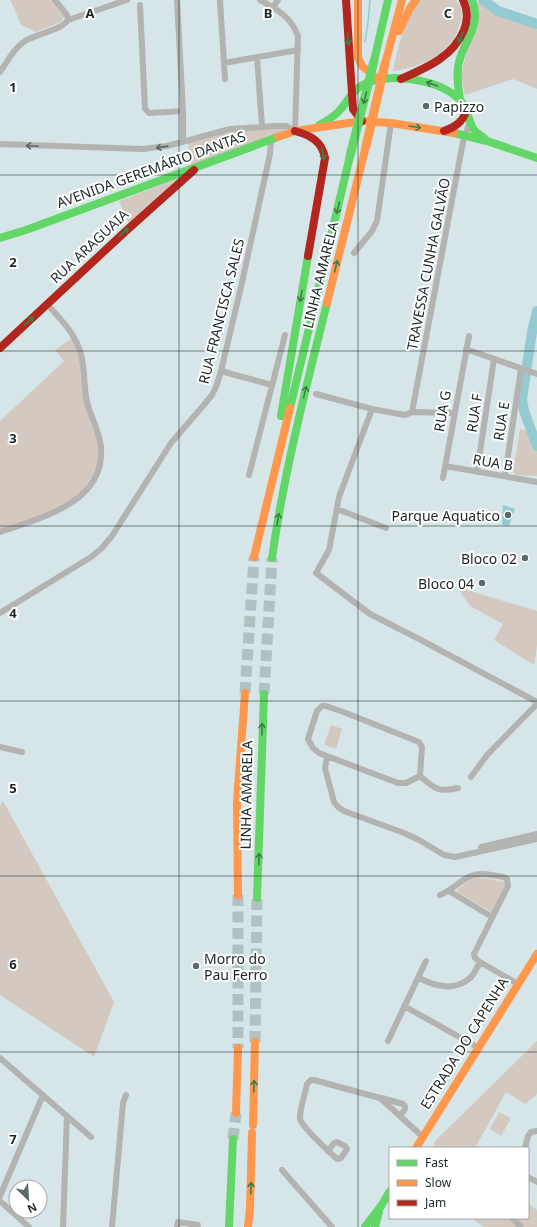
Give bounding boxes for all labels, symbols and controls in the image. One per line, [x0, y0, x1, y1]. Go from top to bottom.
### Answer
text: A [86, 4, 95, 22]
text: B [264, 4, 272, 22]
text: C [444, 4, 452, 22]
one-way arrow [456, 31, 464, 43]
one-way arrow [344, 32, 351, 45]
text: 1 [9, 78, 17, 96]
one-way arrow [426, 80, 439, 87]
one-way arrow [360, 92, 368, 105]
place label: Papizzo [434, 97, 484, 116]
marker: Papizzo [421, 101, 431, 111]
one-way arrow [408, 123, 421, 131]
street label: AVENIDA GEREMÁRIO DANTAS [54, 126, 248, 212]
one-way arrow [26, 142, 39, 149]
one-way arrow [156, 143, 169, 151]
one-way arrow [319, 147, 327, 160]
street label: TRAVESSA CUNHA GALVÃO [402, 176, 454, 352]
one-way arrow [333, 201, 341, 214]
street label: RUA ARAGUAIA [46, 205, 132, 287]
street label: LINHA AMARELA [298, 220, 342, 330]
one-way arrow [119, 228, 129, 237]
street label: RUA FRANCISCA SALES [194, 236, 248, 386]
text: 2 [9, 253, 17, 271]
one-way arrow [333, 260, 341, 273]
one-way arrow [297, 289, 305, 302]
one-way arrow [23, 317, 33, 326]
one-way arrow [302, 386, 309, 399]
street label: RUA G [429, 389, 455, 433]
street label: RUA F [462, 392, 486, 434]
street label: RUA E [489, 400, 513, 442]
text: 3 [9, 429, 17, 447]
street label: RUA B [471, 449, 515, 475]
place label: Parque Aquatico [391, 506, 500, 525]
marker: Parque Aquatico [503, 510, 513, 520]
one-way arrow [274, 513, 282, 526]
place label: Bloco 02 [461, 549, 517, 568]
marker: Bloco 02 [520, 553, 530, 563]
place label: Bloco 04 [418, 574, 474, 593]
marker: Bloco 04 [477, 578, 487, 588]
text: 4 [9, 604, 17, 622]
one-way arrow [258, 723, 266, 736]
street label: LINHA AMARELA [236, 740, 256, 850]
text: 5 [9, 779, 17, 797]
one-way arrow [255, 853, 262, 866]
place label: Morro do Pau Ferro [204, 949, 268, 984]
text: 6 [9, 955, 17, 973]
marker: Morro do Pau Ferro [191, 961, 201, 971]
street label: ESTRADA DO CAPENHA [416, 973, 512, 1113]
one-way arrow [250, 1080, 257, 1093]
text: 7 [9, 1130, 17, 1148]
legend [389, 1147, 529, 1219]
text: Fast [425, 1154, 449, 1171]
text: Slow [425, 1174, 452, 1191]
north arrow [8, 1179, 48, 1219]
one-way arrow [247, 1182, 255, 1195]
text: Jam [424, 1194, 446, 1211]
text: N [25, 1200, 40, 1217]

